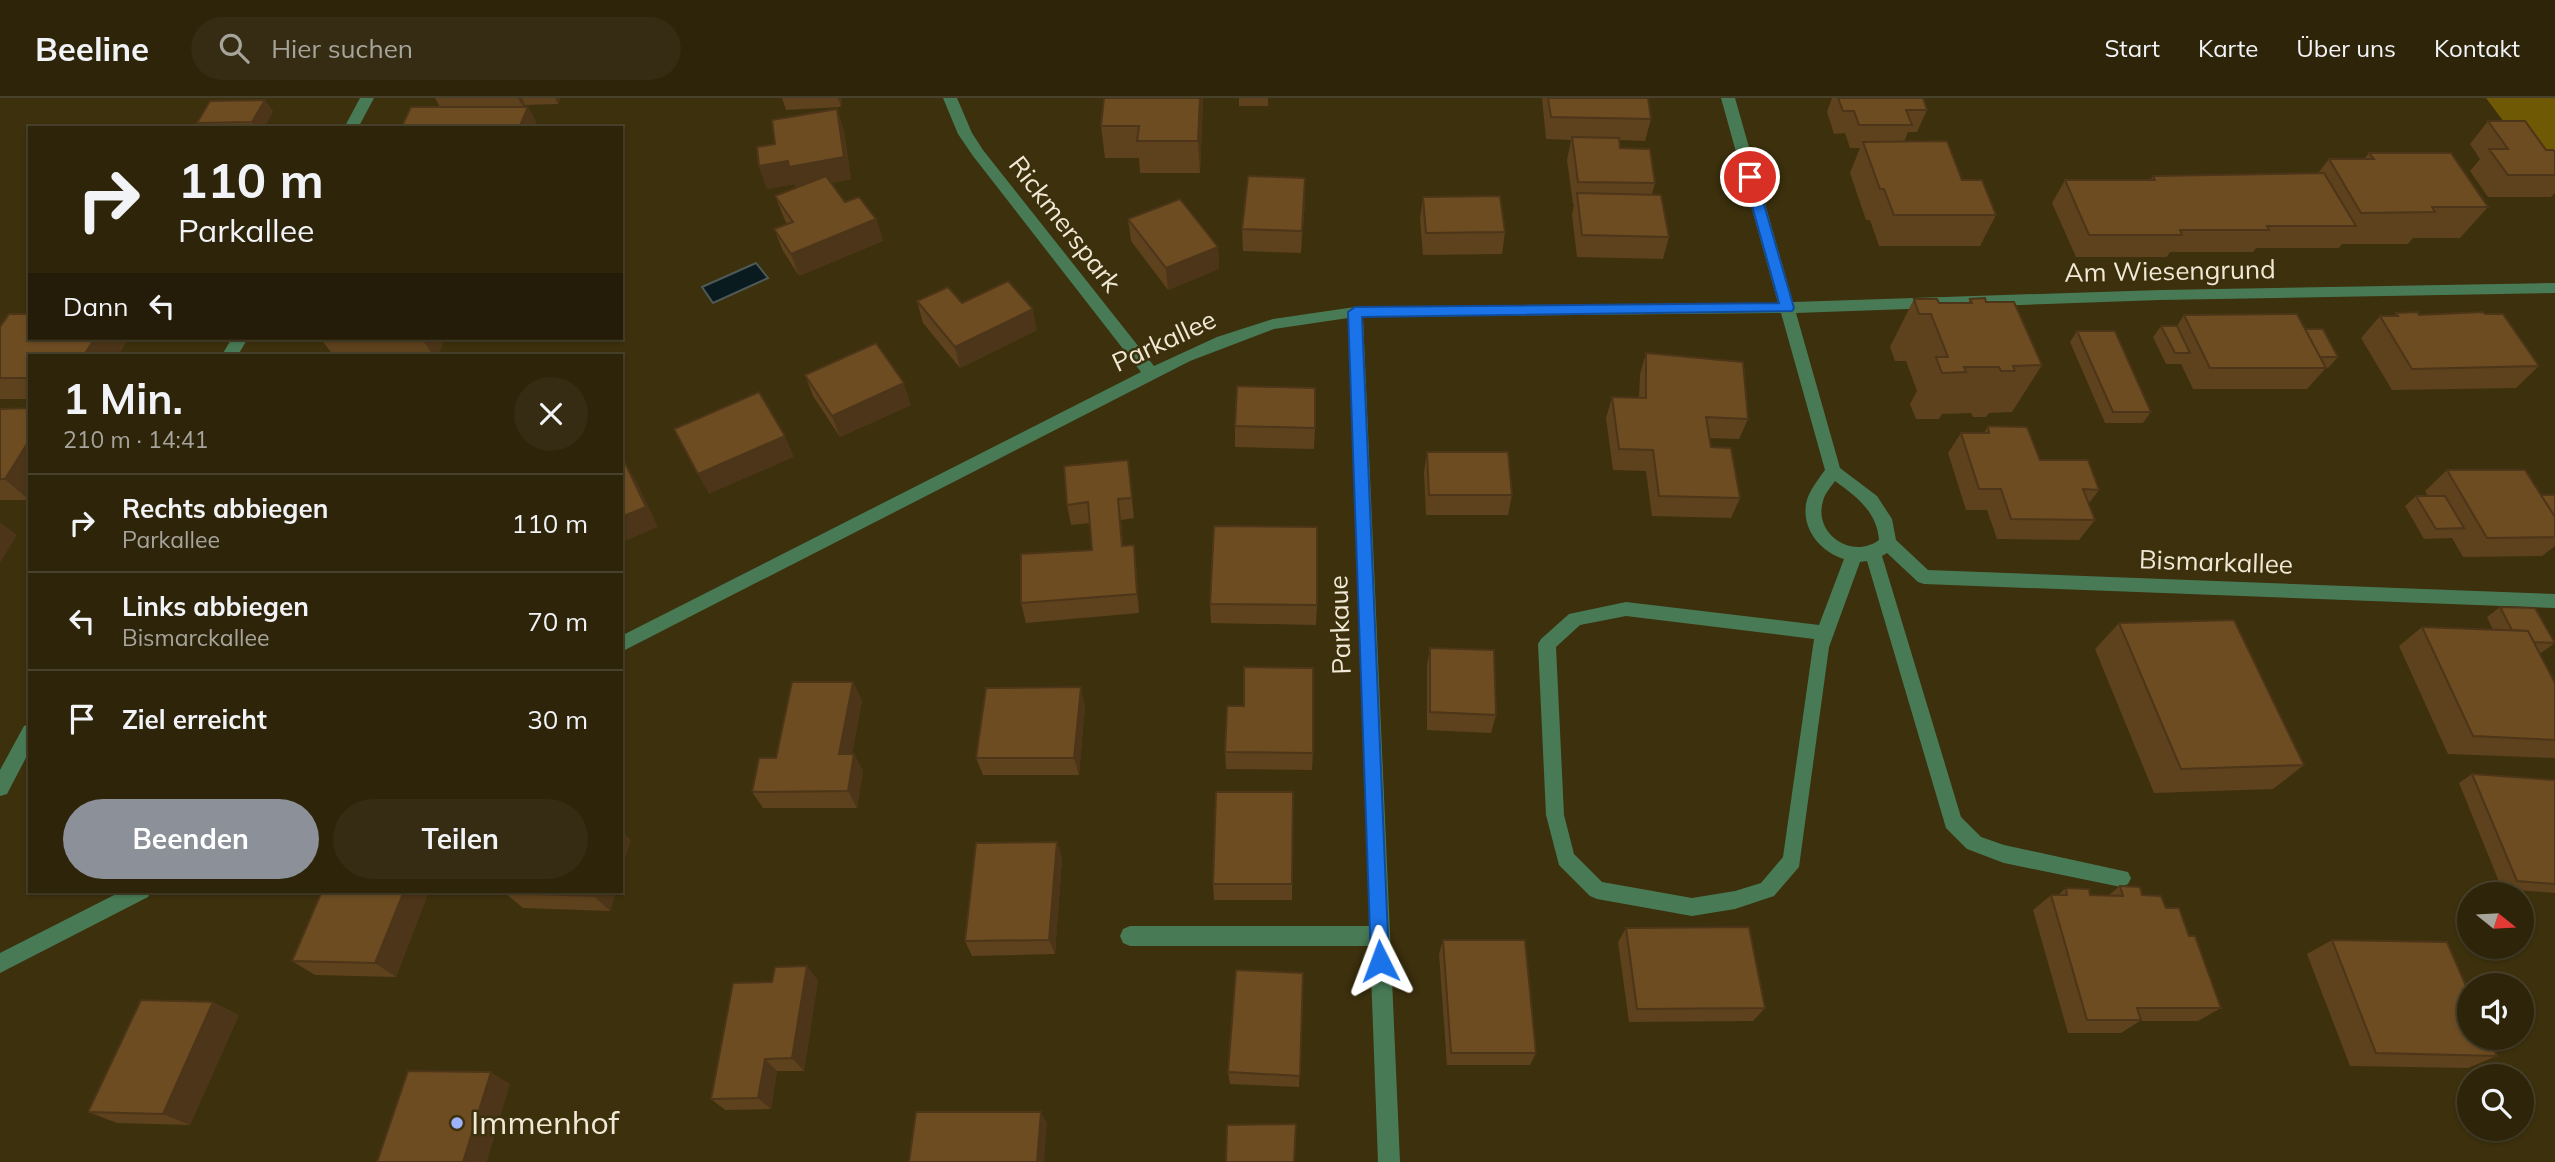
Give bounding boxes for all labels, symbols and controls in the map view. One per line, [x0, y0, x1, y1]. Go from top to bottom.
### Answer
search box [191, 17, 681, 80]
text: Beeline [35, 28, 149, 69]
icon: search [215, 29, 253, 67]
text: Hier suchen [271, 32, 413, 65]
text: Start [2104, 33, 2160, 63]
text: Karte [2198, 33, 2258, 63]
text: Über uns [2296, 33, 2396, 63]
text: Kontakt [2434, 33, 2520, 63]
pin [1720, 147, 1780, 207]
text: 110 m [178, 149, 324, 210]
street label: Rickmerspark [1002, 149, 1129, 299]
icon: right [63, 154, 154, 245]
icon: arrive [1731, 158, 1769, 196]
text: Parkallee [178, 210, 314, 250]
street label: Am Wiesengrund [2064, 252, 2276, 289]
icon: left [143, 287, 181, 325]
text: Dann [63, 290, 129, 323]
street label: Parkallee [1107, 302, 1221, 379]
text: 1 Min. [63, 372, 183, 425]
button: close [514, 377, 588, 451]
text: 210 m · 14:41 [63, 425, 208, 454]
text: Rechts abbiegen [122, 492, 328, 525]
icon: right [63, 504, 101, 542]
text: 110 m [512, 507, 588, 540]
text: Parkallee [122, 525, 220, 554]
street label: Bismarkallee [2138, 542, 2294, 581]
street label: Parkaue [1321, 575, 1358, 675]
text: Links abbiegen [122, 590, 309, 623]
icon: left [63, 602, 101, 640]
text: 70 m [527, 605, 588, 638]
text: Bismarckallee [122, 623, 270, 652]
icon: arrive [63, 700, 101, 738]
text: Ziel erreicht [122, 703, 267, 736]
text: 30 m [527, 703, 588, 736]
button: Beenden [63, 799, 319, 879]
button: Teilen [333, 799, 588, 879]
north arrow [2457, 882, 2534, 959]
map controls [2457, 882, 2534, 1141]
position arrow [1343, 924, 1417, 998]
button: sound [2457, 973, 2534, 1050]
button: search [2457, 1064, 2534, 1141]
place label: Immenhof [471, 1102, 621, 1142]
marker: Immenhof [449, 1115, 465, 1131]

